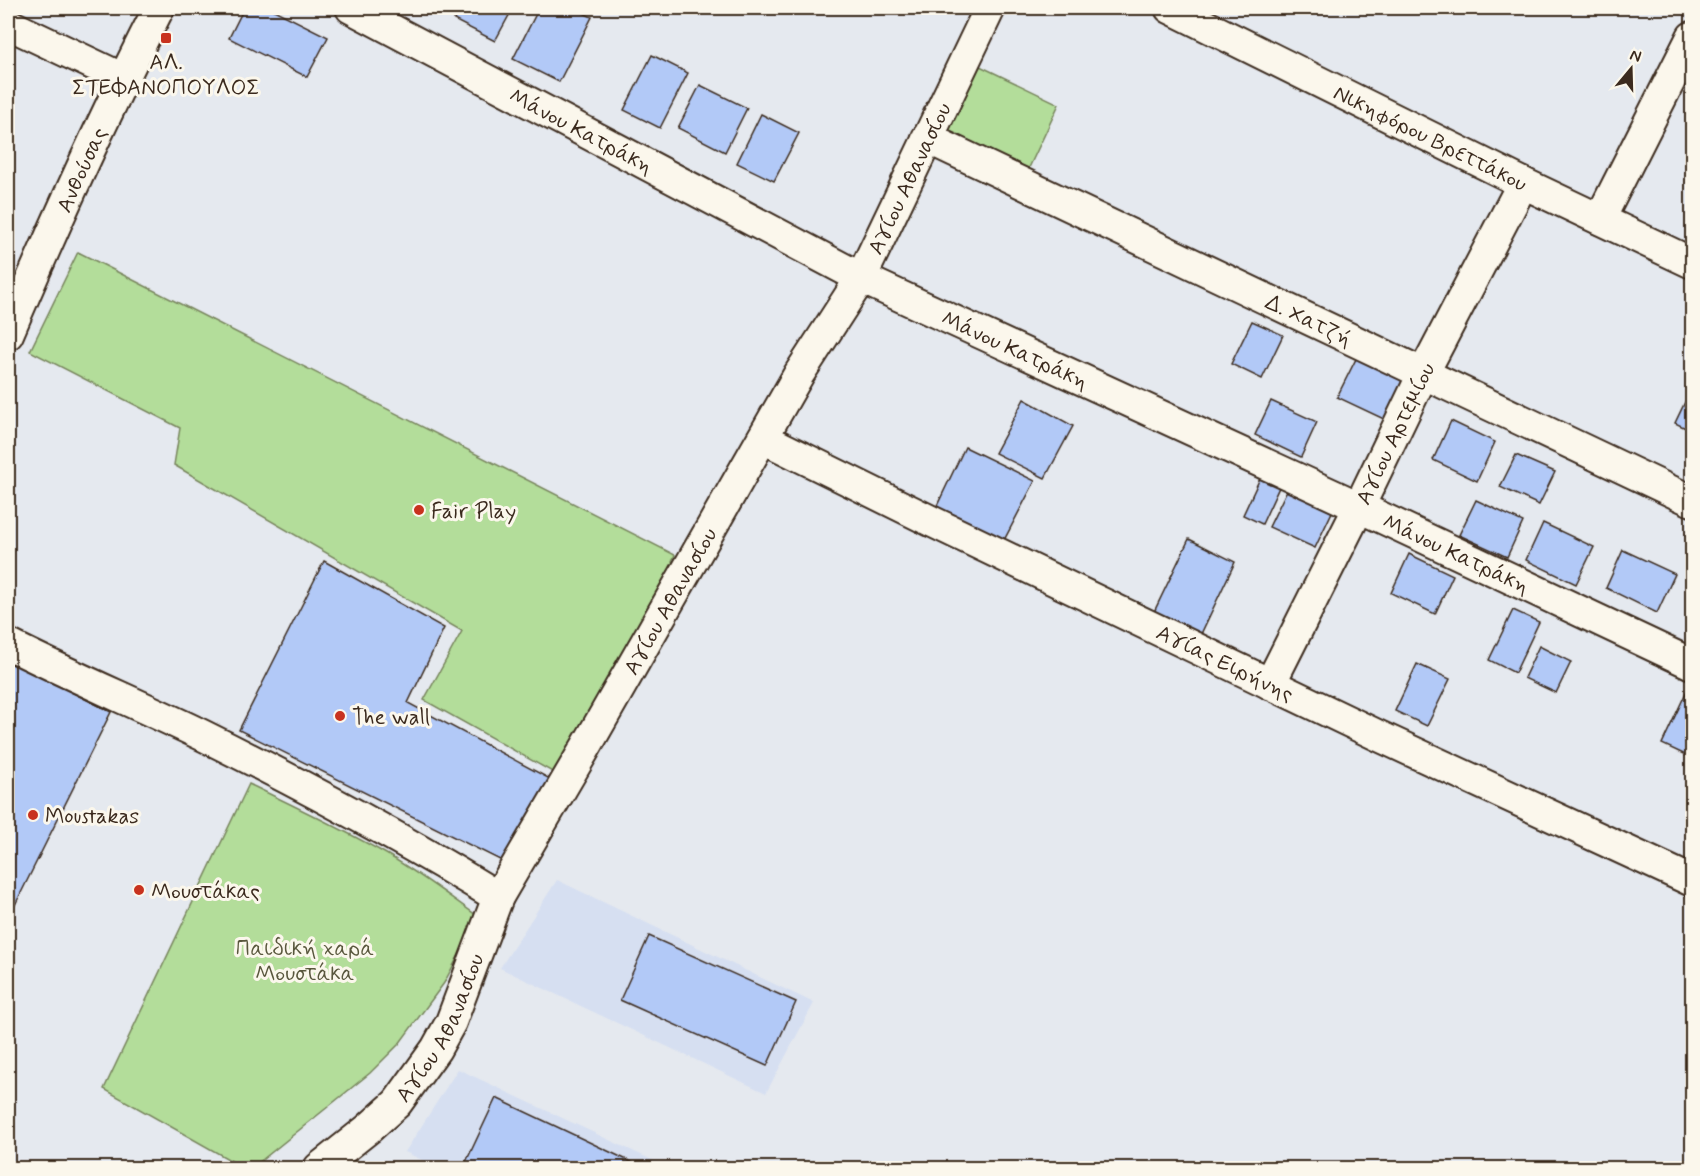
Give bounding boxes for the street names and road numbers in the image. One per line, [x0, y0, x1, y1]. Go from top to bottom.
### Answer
street label: Νικηφόρου Βρεττάκου [1328, 79, 1531, 199]
street label: Μάνου Κατράκη [504, 82, 657, 181]
street label: Αγίου Αθανασίου [862, 98, 959, 260]
street label: Ανθούσας [51, 123, 114, 217]
street label: Δ. Χατζή [1261, 289, 1356, 354]
street label: Μάνου Κατράκη [937, 305, 1093, 397]
street label: Αγίου Αρτεμίου [1350, 358, 1443, 510]
street label: Μάνου Κατράκη [1378, 508, 1533, 601]
street label: Αγίου Αθανασίου [618, 523, 724, 680]
street label: Αγίας Ειρήνης [1151, 619, 1298, 709]
street label: Αγίου Αθανασίου [390, 950, 492, 1108]

